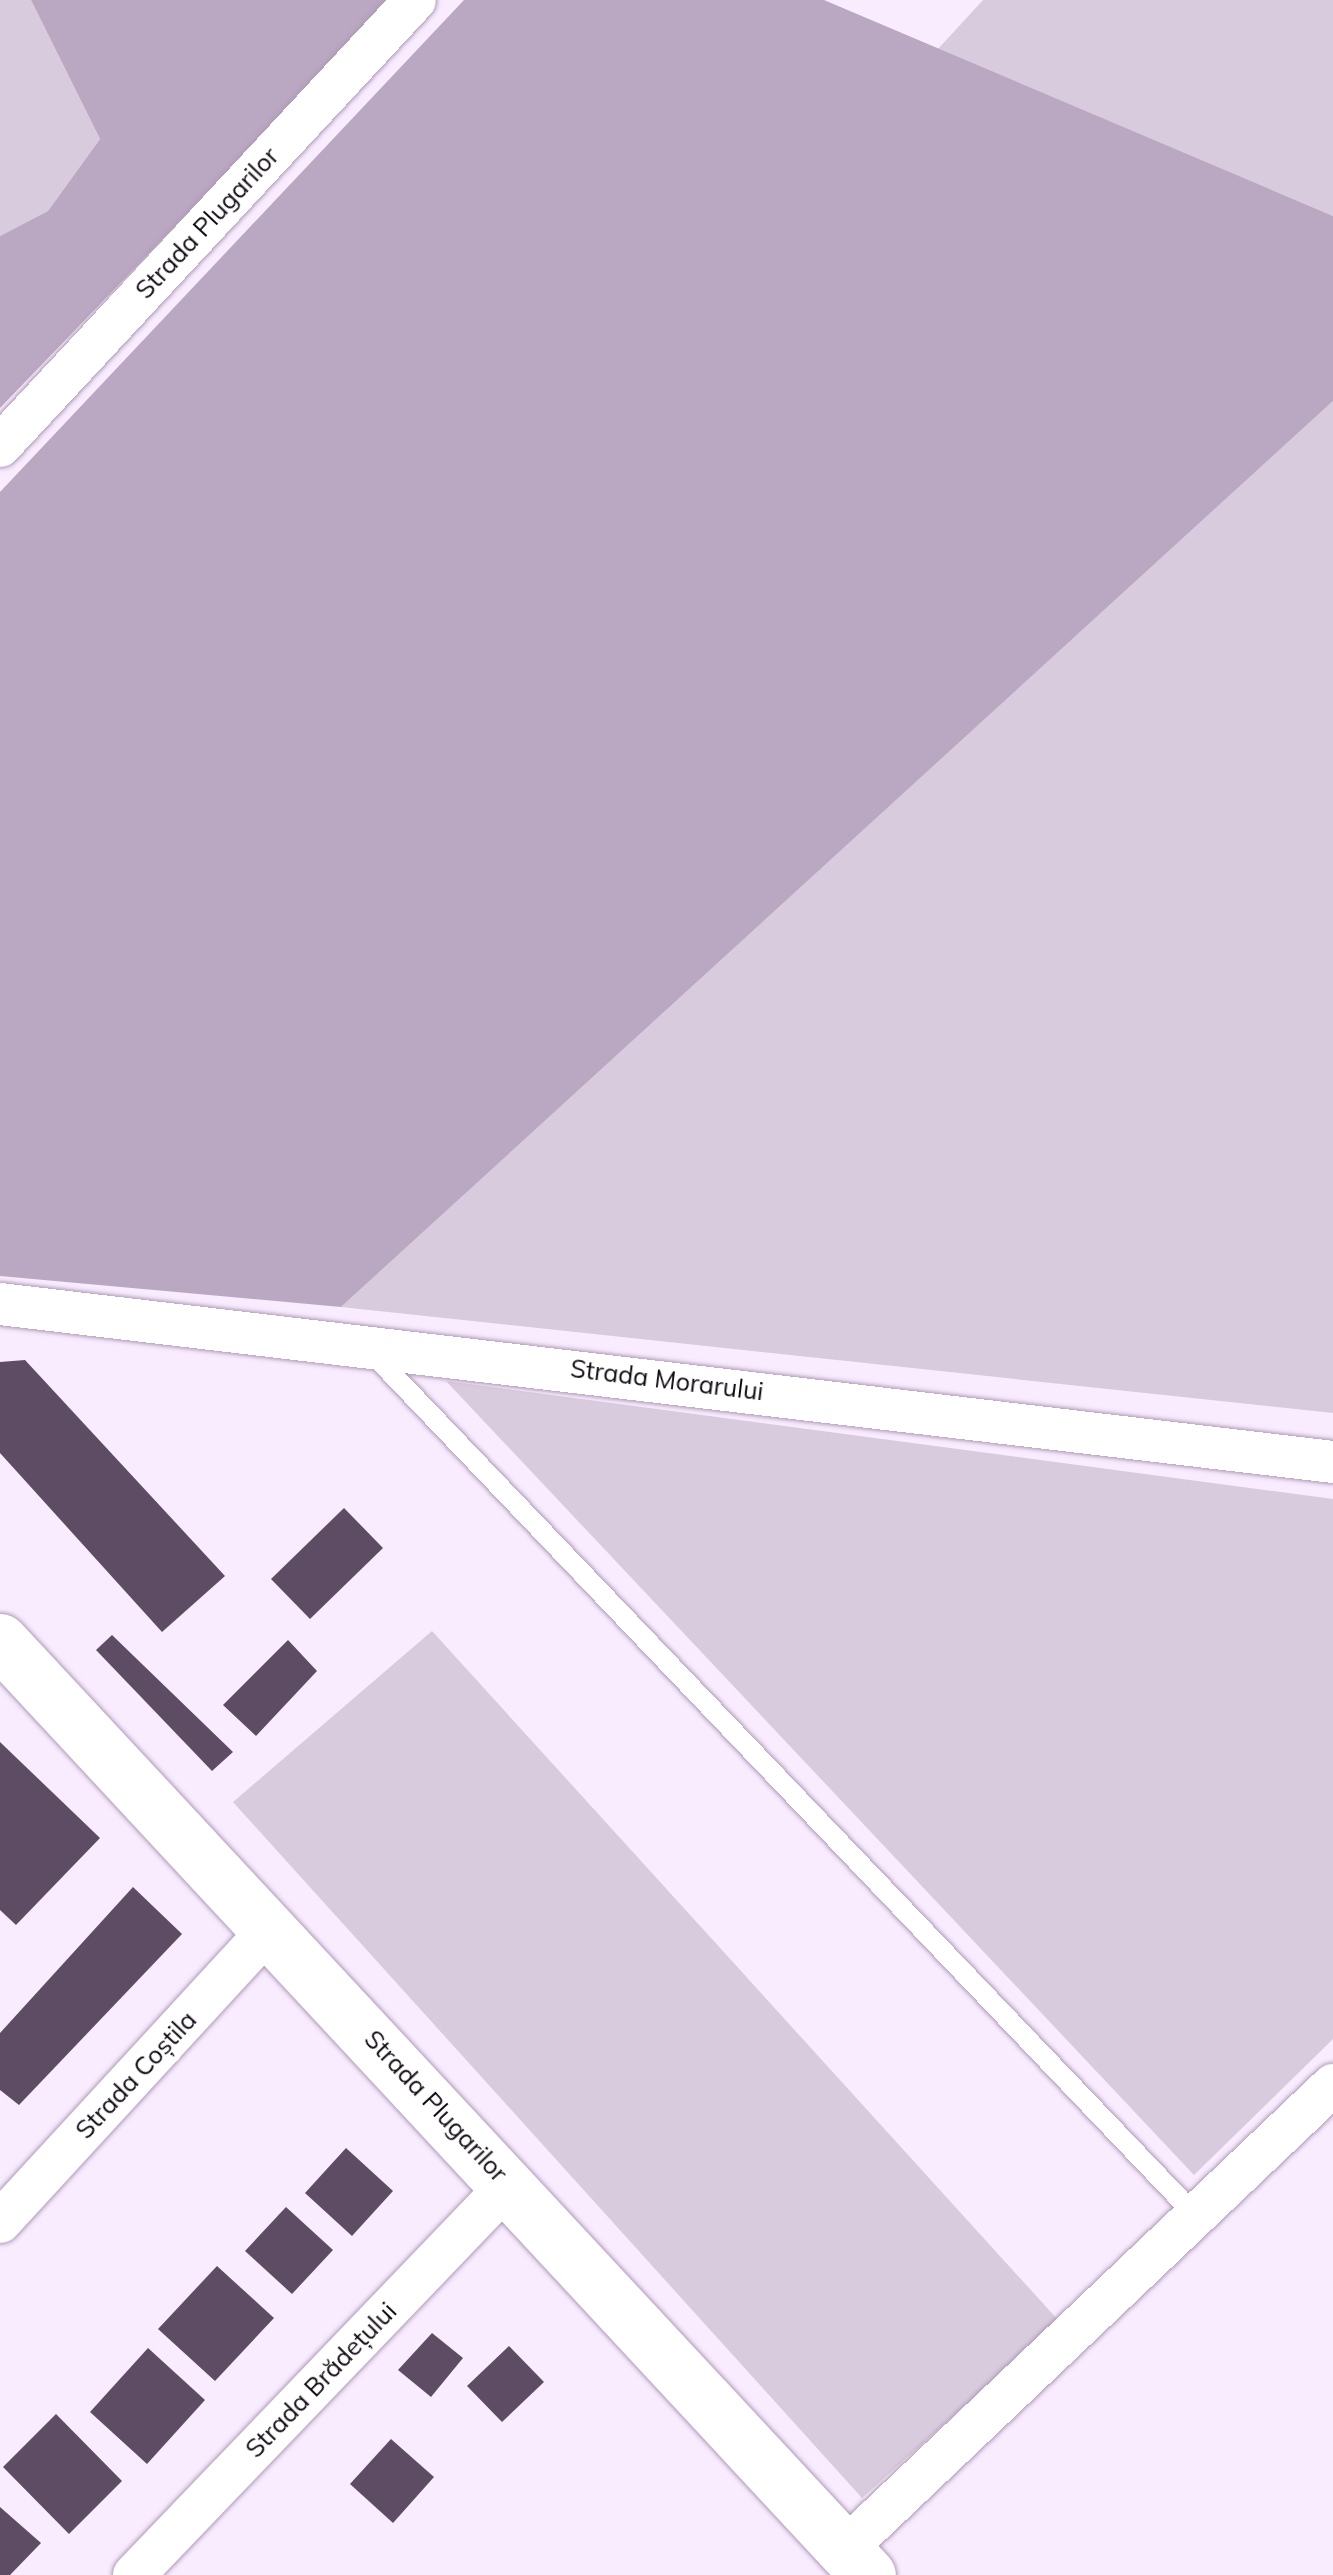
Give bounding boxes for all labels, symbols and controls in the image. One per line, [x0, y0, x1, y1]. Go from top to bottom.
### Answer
street label: Strada Plugarilor [129, 141, 285, 305]
street label: Strada Morarului [569, 1353, 765, 1407]
street label: Strada Coștila [69, 2005, 203, 2145]
street label: Strada Plugarilor [358, 2024, 514, 2188]
street label: Strada Brădețului [239, 2296, 403, 2464]

